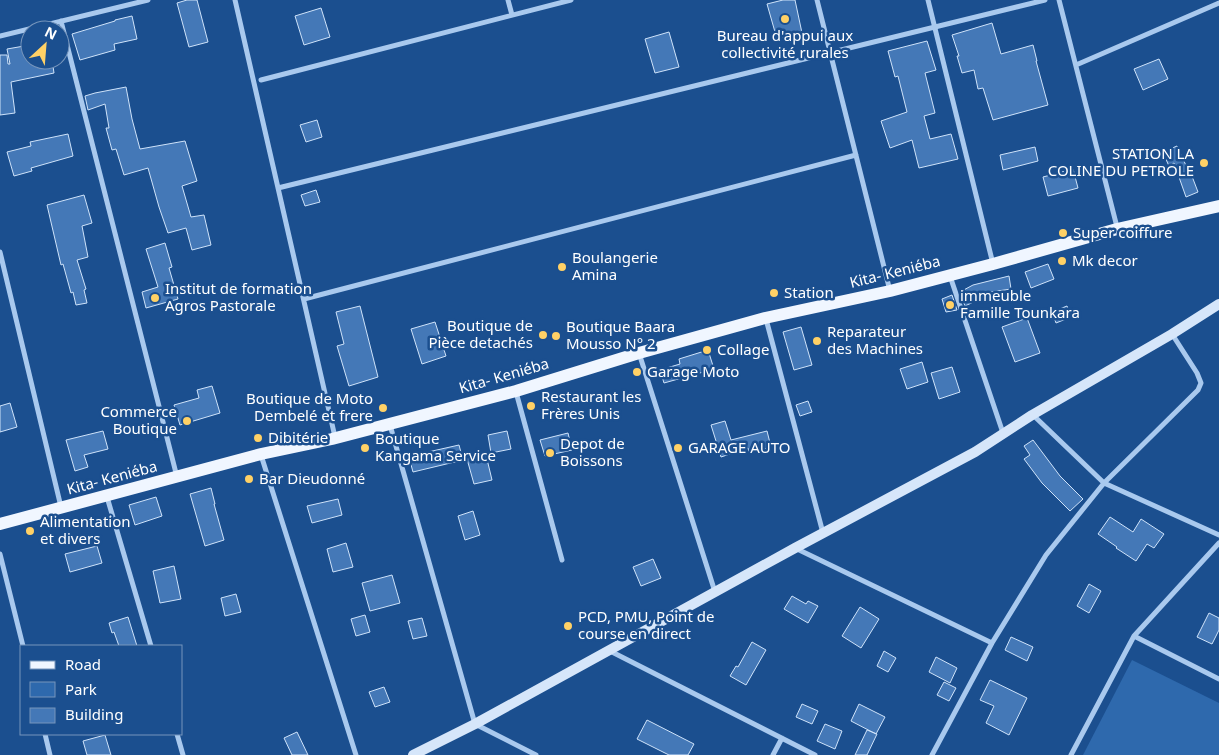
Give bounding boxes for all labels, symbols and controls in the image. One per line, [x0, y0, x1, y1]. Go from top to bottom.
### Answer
marker: Bureau d'appui aux collectivité rurales [779, 13, 791, 25]
north arrow [20, 20, 70, 70]
text: N [42, 22, 60, 44]
place label: Bureau d'appui aux collectivité rurales [717, 25, 853, 62]
place label: STATION LA COLINE DU PETROLE [1048, 143, 1194, 180]
marker: STATION LA COLINE DU PETROLE [1198, 157, 1210, 169]
place label: Super coiffure [1073, 222, 1172, 242]
marker: Super coiffure [1057, 227, 1069, 239]
place label: Boulangerie Amina [572, 247, 658, 284]
street label: Kita- Keniéba [847, 250, 942, 292]
place label: Mk decor [1072, 250, 1138, 270]
marker: Mk decor [1056, 255, 1068, 267]
marker: Boulangerie Amina [556, 261, 568, 273]
place label: Institut de formation Agros Pastorale [165, 278, 312, 315]
place label: Station [784, 282, 834, 302]
place label: immeuble Famille Tounkara [960, 285, 1080, 322]
marker: Station [768, 287, 780, 299]
marker: Institut de formation Agros Pastorale [149, 292, 161, 304]
marker: immeuble Famille Tounkara [944, 299, 956, 311]
place label: Boutique de Pièce detachés [428, 315, 533, 352]
place label: Boutique Baara Mousso N° 2 [566, 316, 675, 353]
place label: Reparateur des Machines [827, 321, 923, 358]
marker: Boutique de Pièce detachés [537, 329, 549, 341]
marker: Boutique Baara Mousso N° 2 [550, 330, 562, 342]
marker: Reparateur des Machines [811, 335, 823, 347]
place label: Collage [717, 339, 769, 359]
marker: Collage [701, 344, 713, 356]
street label: Kita- Keniéba [456, 353, 551, 397]
place label: Garage Moto [647, 361, 739, 381]
marker: Garage Moto [631, 366, 643, 378]
place label: Restaurant les Frères Unis [541, 386, 642, 423]
place label: Boutique de Moto Dembelé et frere [246, 388, 373, 425]
marker: Restaurant les Frères Unis [525, 400, 537, 412]
place label: Commerce Boutique [100, 401, 177, 438]
marker: Boutique de Moto Dembelé et frere [377, 402, 389, 414]
marker: Commerce Boutique [181, 415, 193, 427]
place label: Dibitérie [268, 427, 328, 447]
place label: Boutique Kangama Service [375, 428, 496, 465]
marker: Dibitérie [252, 432, 264, 444]
place label: Depot de Boissons [560, 433, 625, 470]
place label: GARAGE AUTO [688, 437, 791, 457]
marker: Boutique Kangama Service [359, 442, 371, 454]
marker: GARAGE AUTO [672, 442, 684, 454]
marker: Depot de Boissons [544, 447, 556, 459]
street label: Kita- Keniéba [64, 455, 159, 499]
place label: Bar Dieudonné [259, 468, 365, 488]
marker: Bar Dieudonné [243, 473, 255, 485]
place label: Alimentation et divers [40, 511, 131, 548]
marker: Alimentation et divers [24, 525, 36, 537]
place label: PCD, PMU, Point de course en direct [578, 606, 714, 643]
marker: PCD, PMU, Point de course en direct [562, 620, 574, 632]
legend [20, 645, 182, 735]
text: Road [65, 654, 101, 674]
text: Park [65, 679, 97, 699]
text: Building [65, 704, 123, 724]

